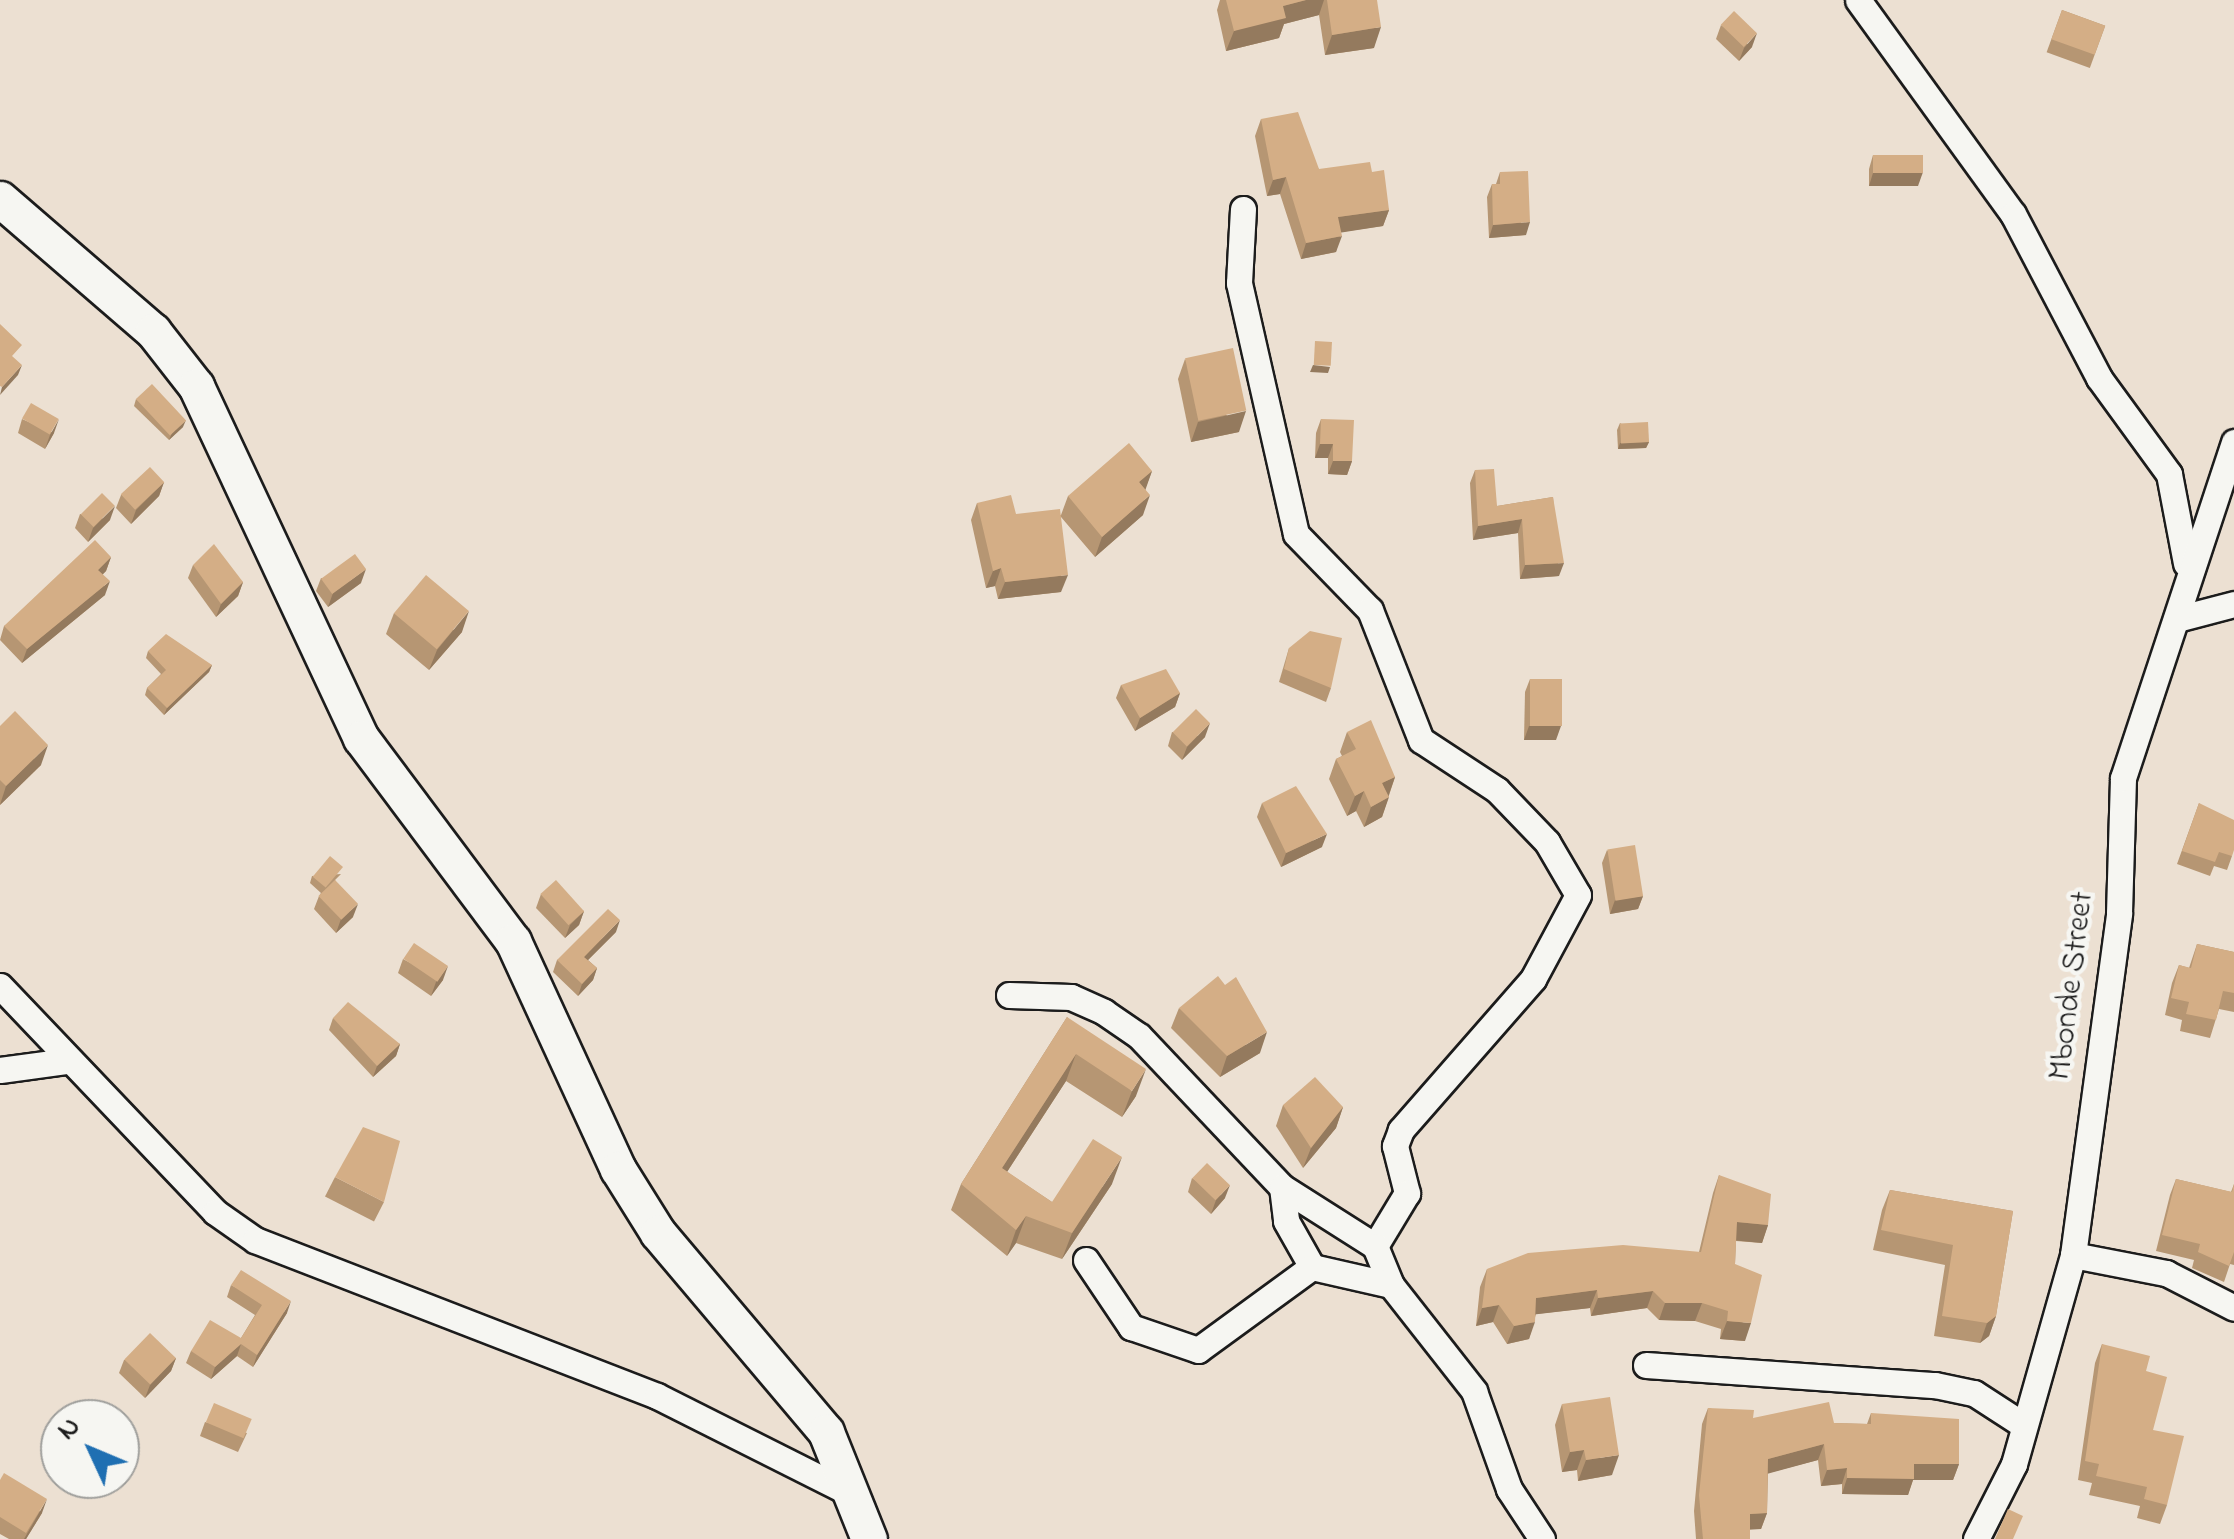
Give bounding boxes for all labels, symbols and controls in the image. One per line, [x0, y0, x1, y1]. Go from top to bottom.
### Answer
street label: Mbonde Street [2042, 890, 2104, 1082]
north arrow [40, 1399, 140, 1499]
text: N [48, 1408, 91, 1450]

